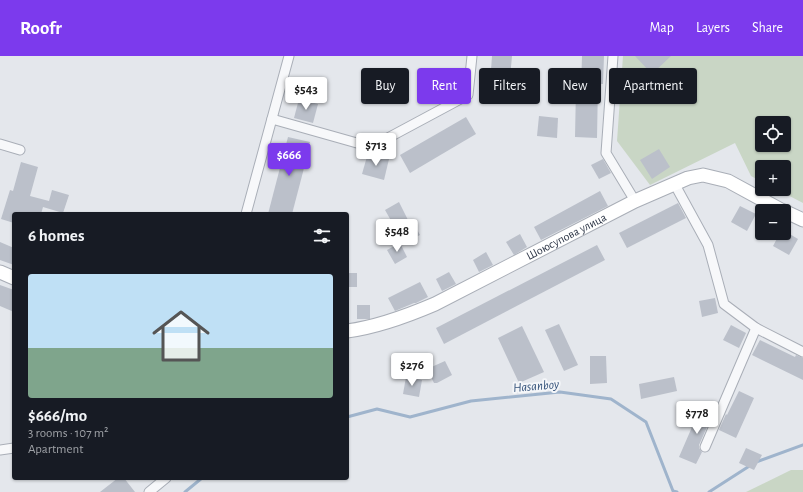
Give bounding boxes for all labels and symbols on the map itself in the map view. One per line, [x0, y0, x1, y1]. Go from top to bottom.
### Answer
pin: $543 [282, 77, 330, 111]
pin: $713 [352, 133, 400, 167]
pin: $666 [265, 143, 313, 177]
street label: Шоюсупова улица [524, 211, 609, 262]
pin: $548 [373, 219, 421, 253]
pin: $276 [388, 353, 436, 387]
water label: Hasanboy [513, 378, 560, 395]
pin: $778 [673, 401, 721, 435]

